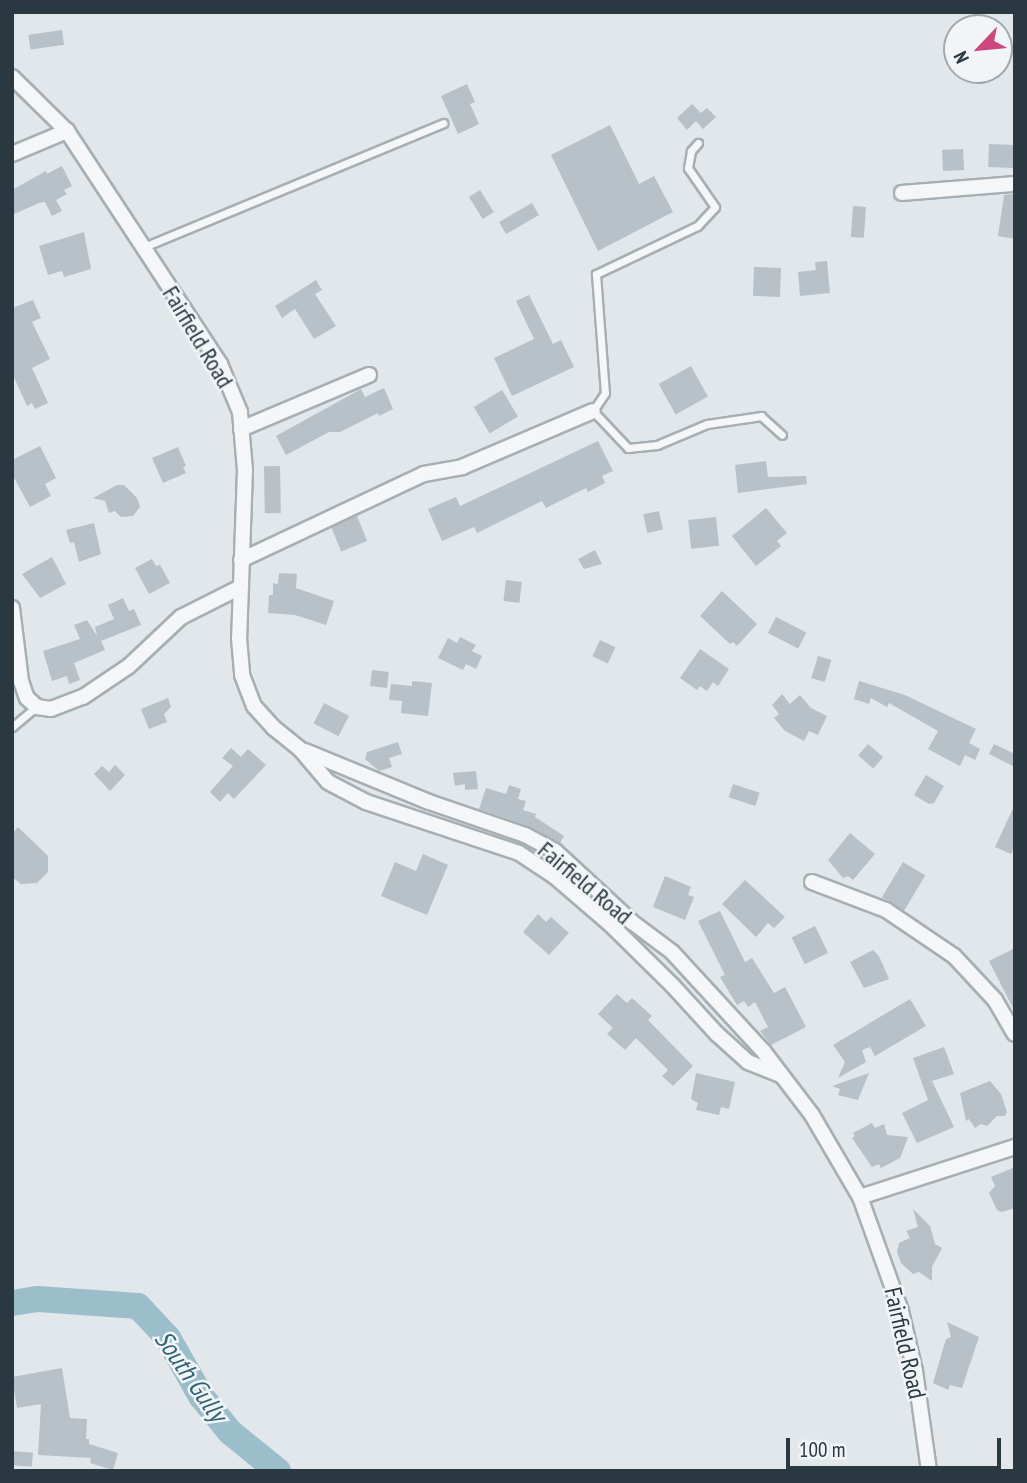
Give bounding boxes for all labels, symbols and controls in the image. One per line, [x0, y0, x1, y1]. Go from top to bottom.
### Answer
north arrow [943, 14, 1013, 84]
text: N [948, 47, 974, 67]
street label: Fairfield Road [156, 281, 240, 393]
street label: Fairfield Road [532, 835, 638, 931]
street label: Fairfield Road [878, 1284, 932, 1402]
water label: South Gully [148, 1325, 234, 1427]
scale bar [789, 1424, 1004, 1468]
text: 100 m [799, 1436, 845, 1463]

